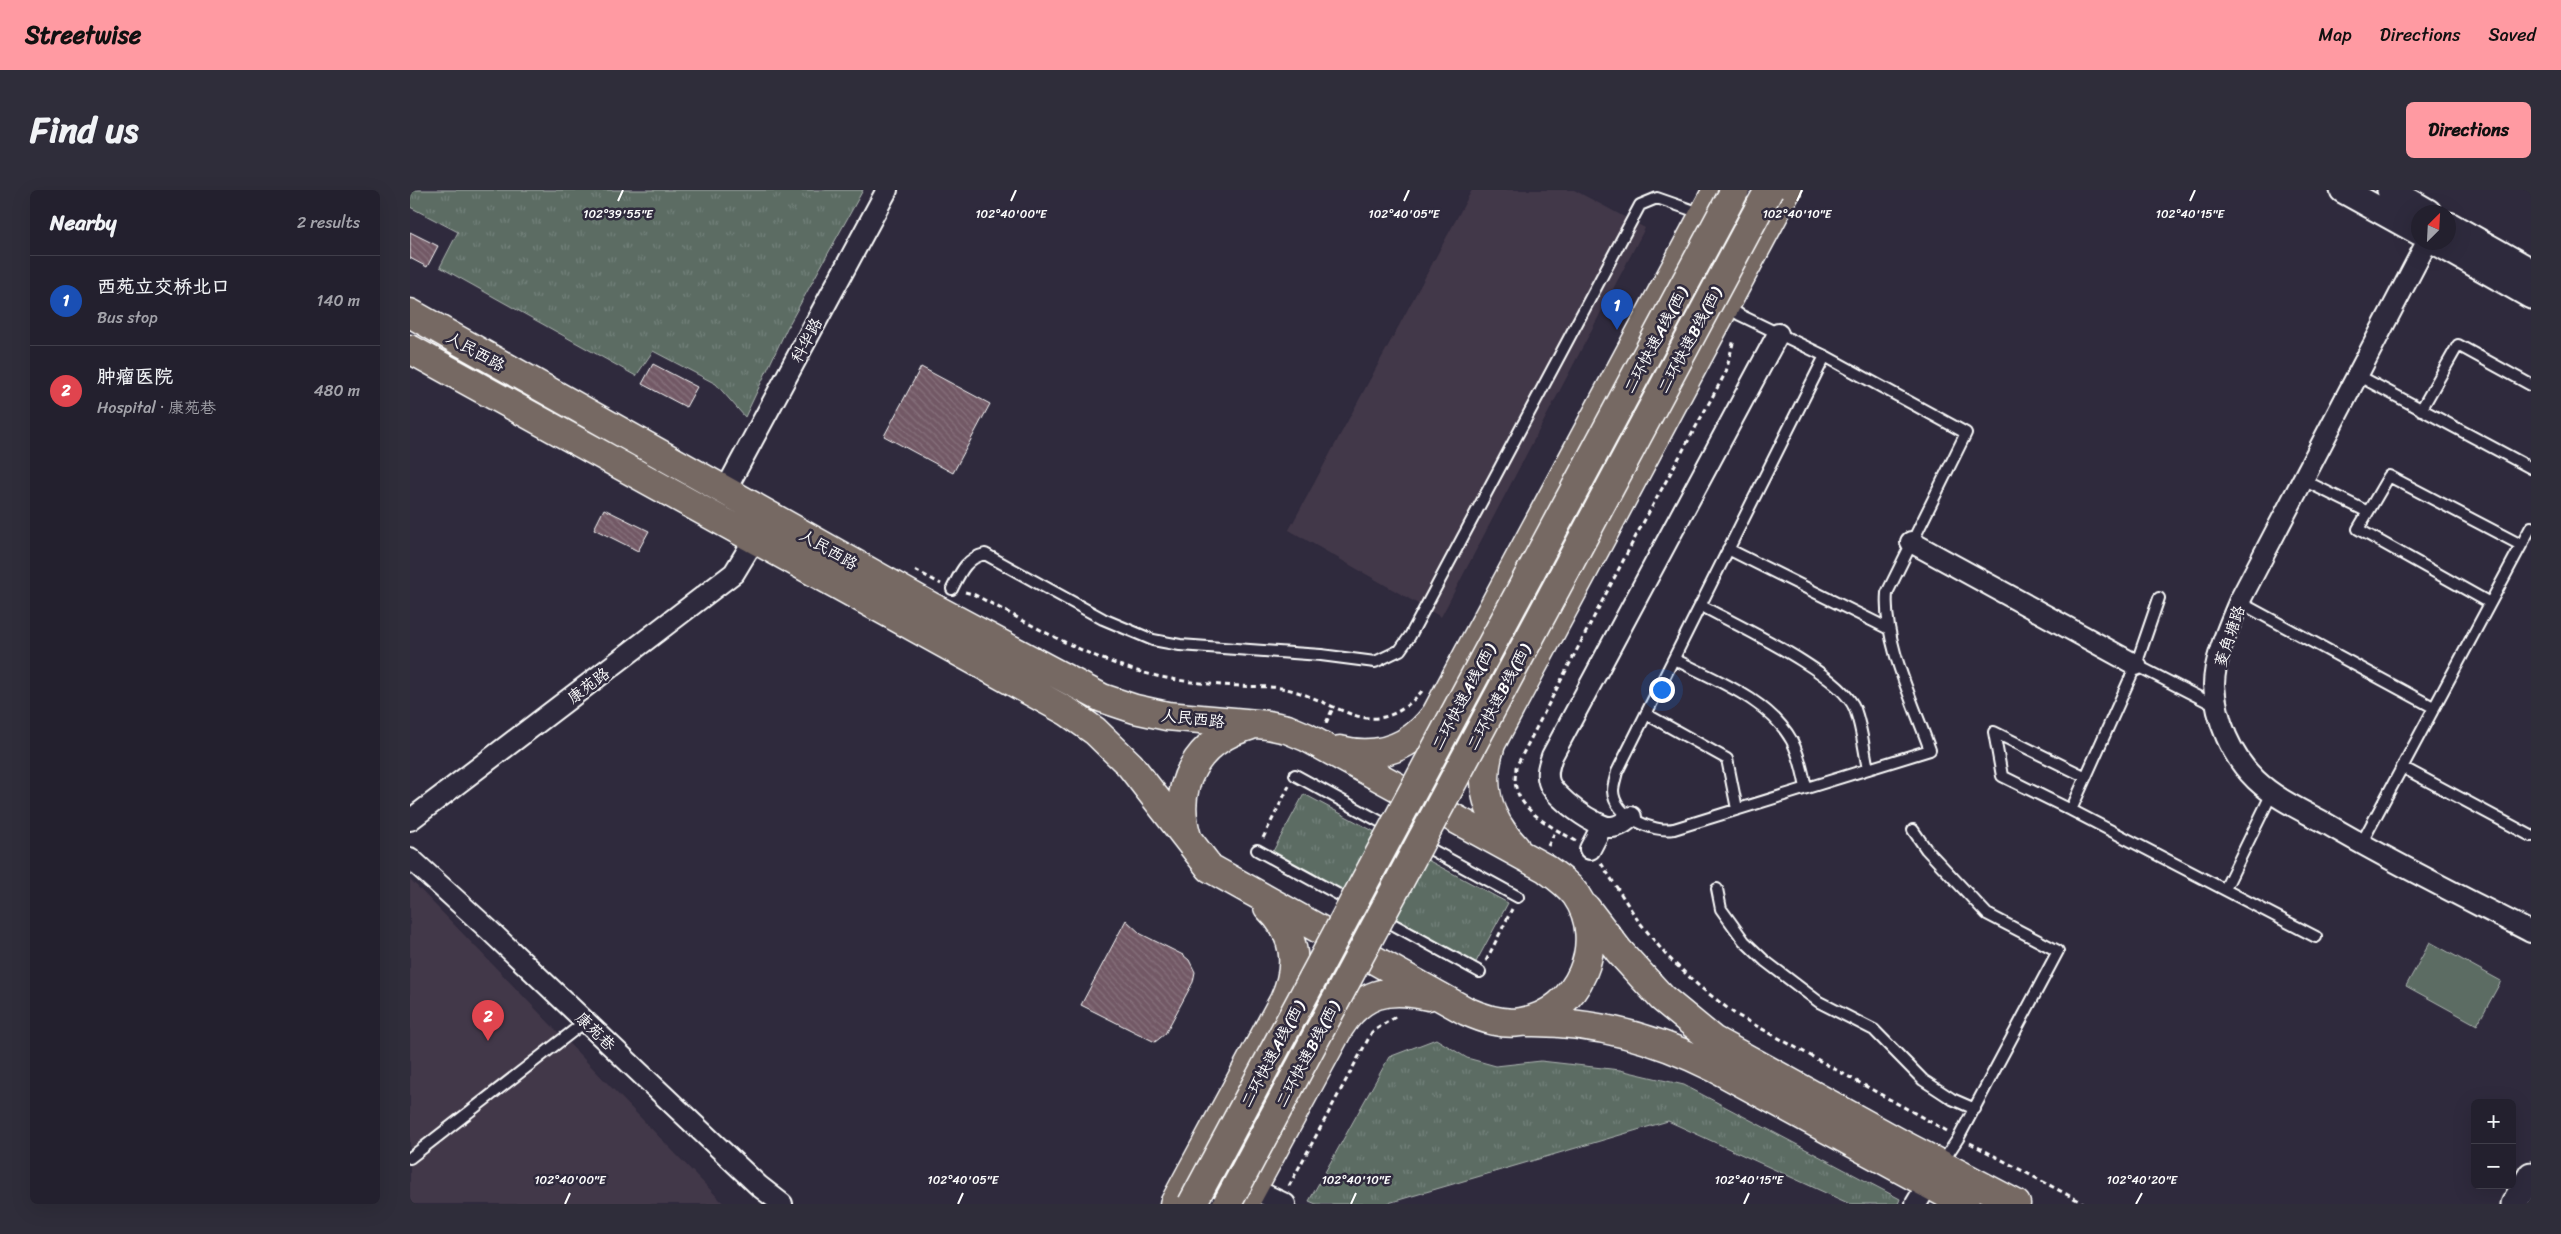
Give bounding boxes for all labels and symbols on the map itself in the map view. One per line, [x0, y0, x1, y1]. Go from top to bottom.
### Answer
text: 102°39'55"E [583, 203, 654, 225]
text: 102°40'00"E [975, 203, 1048, 225]
text: 102°40'05"E [1369, 203, 1441, 225]
text: 102°40'10"E [1763, 203, 1833, 225]
text: 102°40'15"E [2156, 203, 2226, 225]
north arrow [2411, 205, 2456, 250]
street label: 二环快速A线(西) [1615, 280, 1697, 399]
street label: 二环快速B线(西) [1649, 280, 1730, 399]
pin: 1 [1601, 289, 1633, 330]
street label: 科华路 [782, 312, 831, 368]
street label: 人民西路 [441, 323, 511, 380]
street label: 人民西路 [794, 521, 864, 578]
street label: 菱角塘路 [2206, 601, 2253, 671]
street label: 二环快速A线(西) [1423, 637, 1505, 756]
street label: 二环快速B线(西) [1458, 637, 1539, 756]
street label: 康苑路 [560, 659, 616, 711]
your location [1649, 677, 1675, 703]
street label: 人民西路 [1160, 701, 1226, 736]
street label: 二环快速A线(西) [1232, 994, 1314, 1113]
street label: 二环快速B线(西) [1267, 994, 1348, 1113]
pin: 2 [472, 1000, 504, 1041]
street label: 康苑巷 [568, 1004, 623, 1058]
text: 102°40'00"E [534, 1169, 607, 1191]
text: 102°40'05"E [928, 1169, 1000, 1191]
text: 102°40'10"E [1322, 1169, 1392, 1191]
text: 102°40'15"E [1715, 1169, 1785, 1191]
text: 102°40'20"E [2107, 1169, 2179, 1191]

